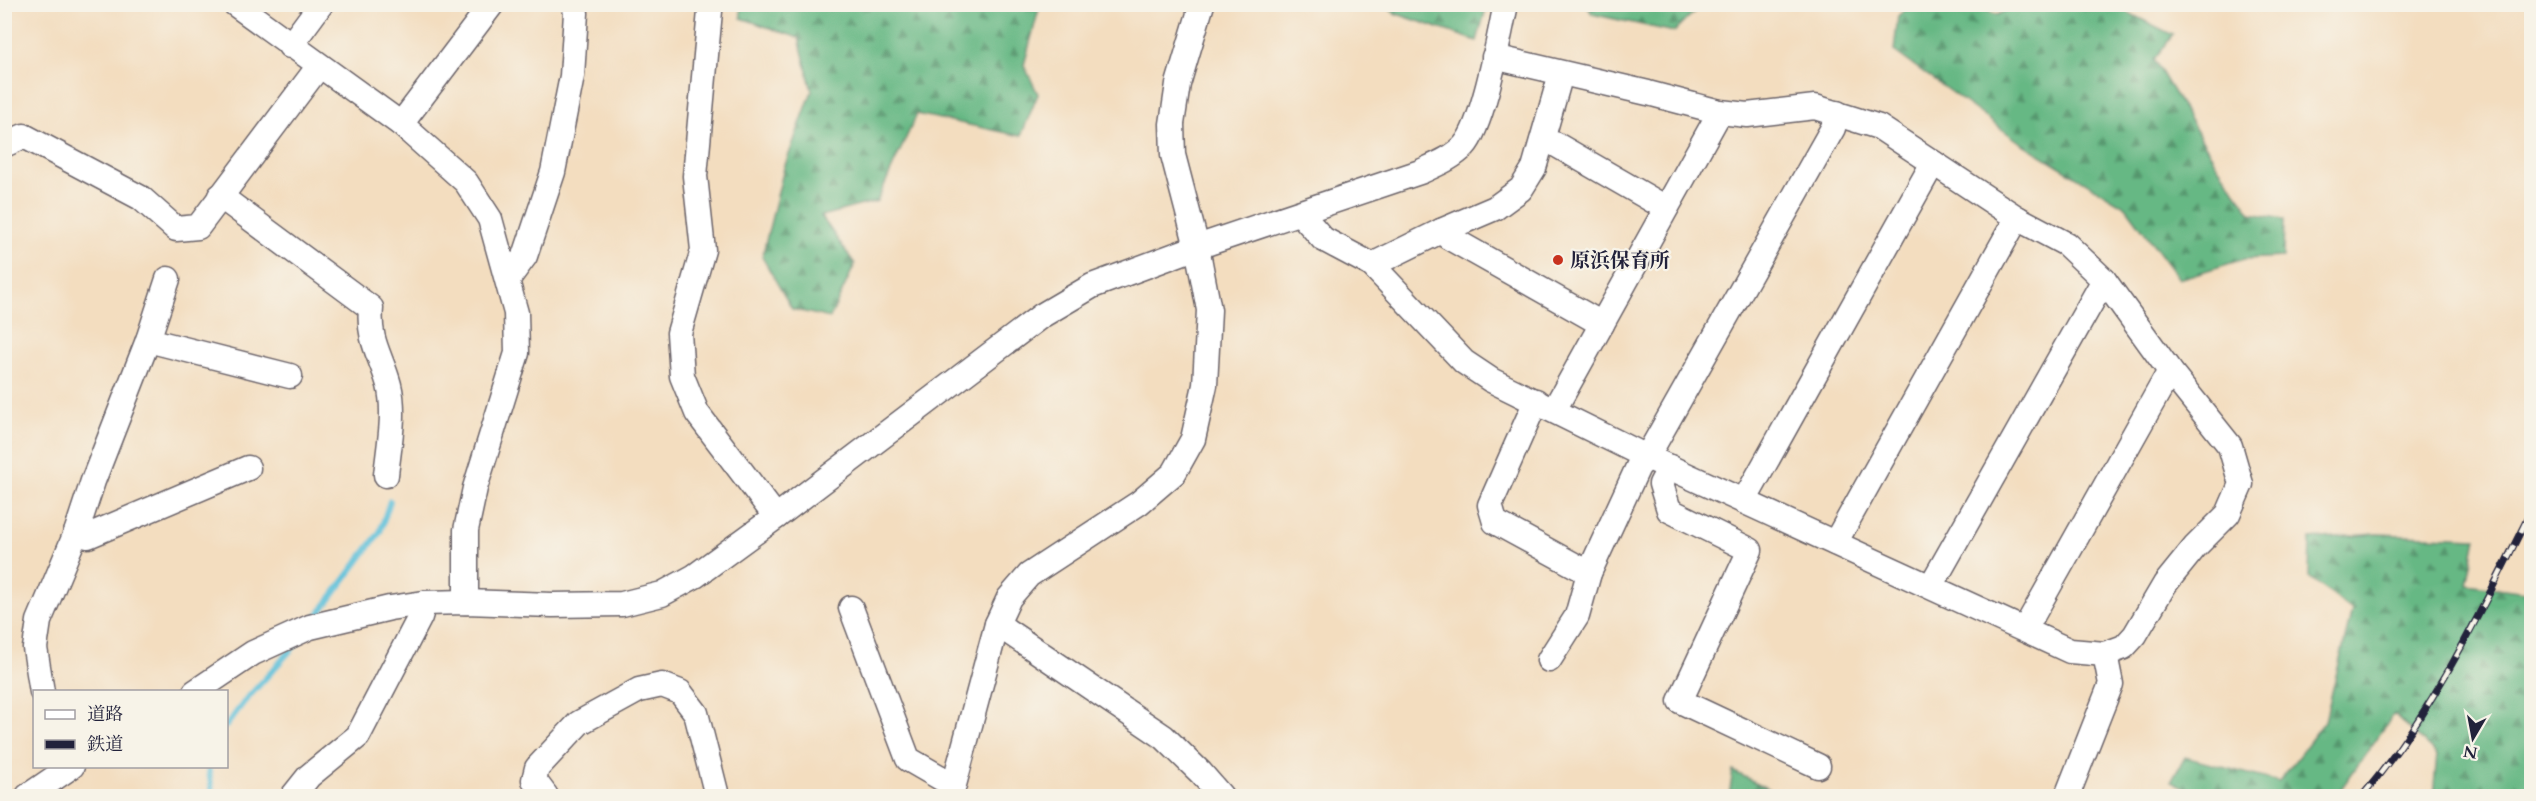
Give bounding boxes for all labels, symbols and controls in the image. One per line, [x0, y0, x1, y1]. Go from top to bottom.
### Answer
place label: 原浜保育所 [1570, 247, 1670, 274]
marker: 原浜保育所 [1551, 253, 1565, 267]
legend [33, 690, 228, 768]
text: 道路 [87, 702, 123, 727]
north arrow [2443, 708, 2503, 768]
text: 鉄道 [87, 732, 123, 757]
text: N [2462, 740, 2479, 764]

